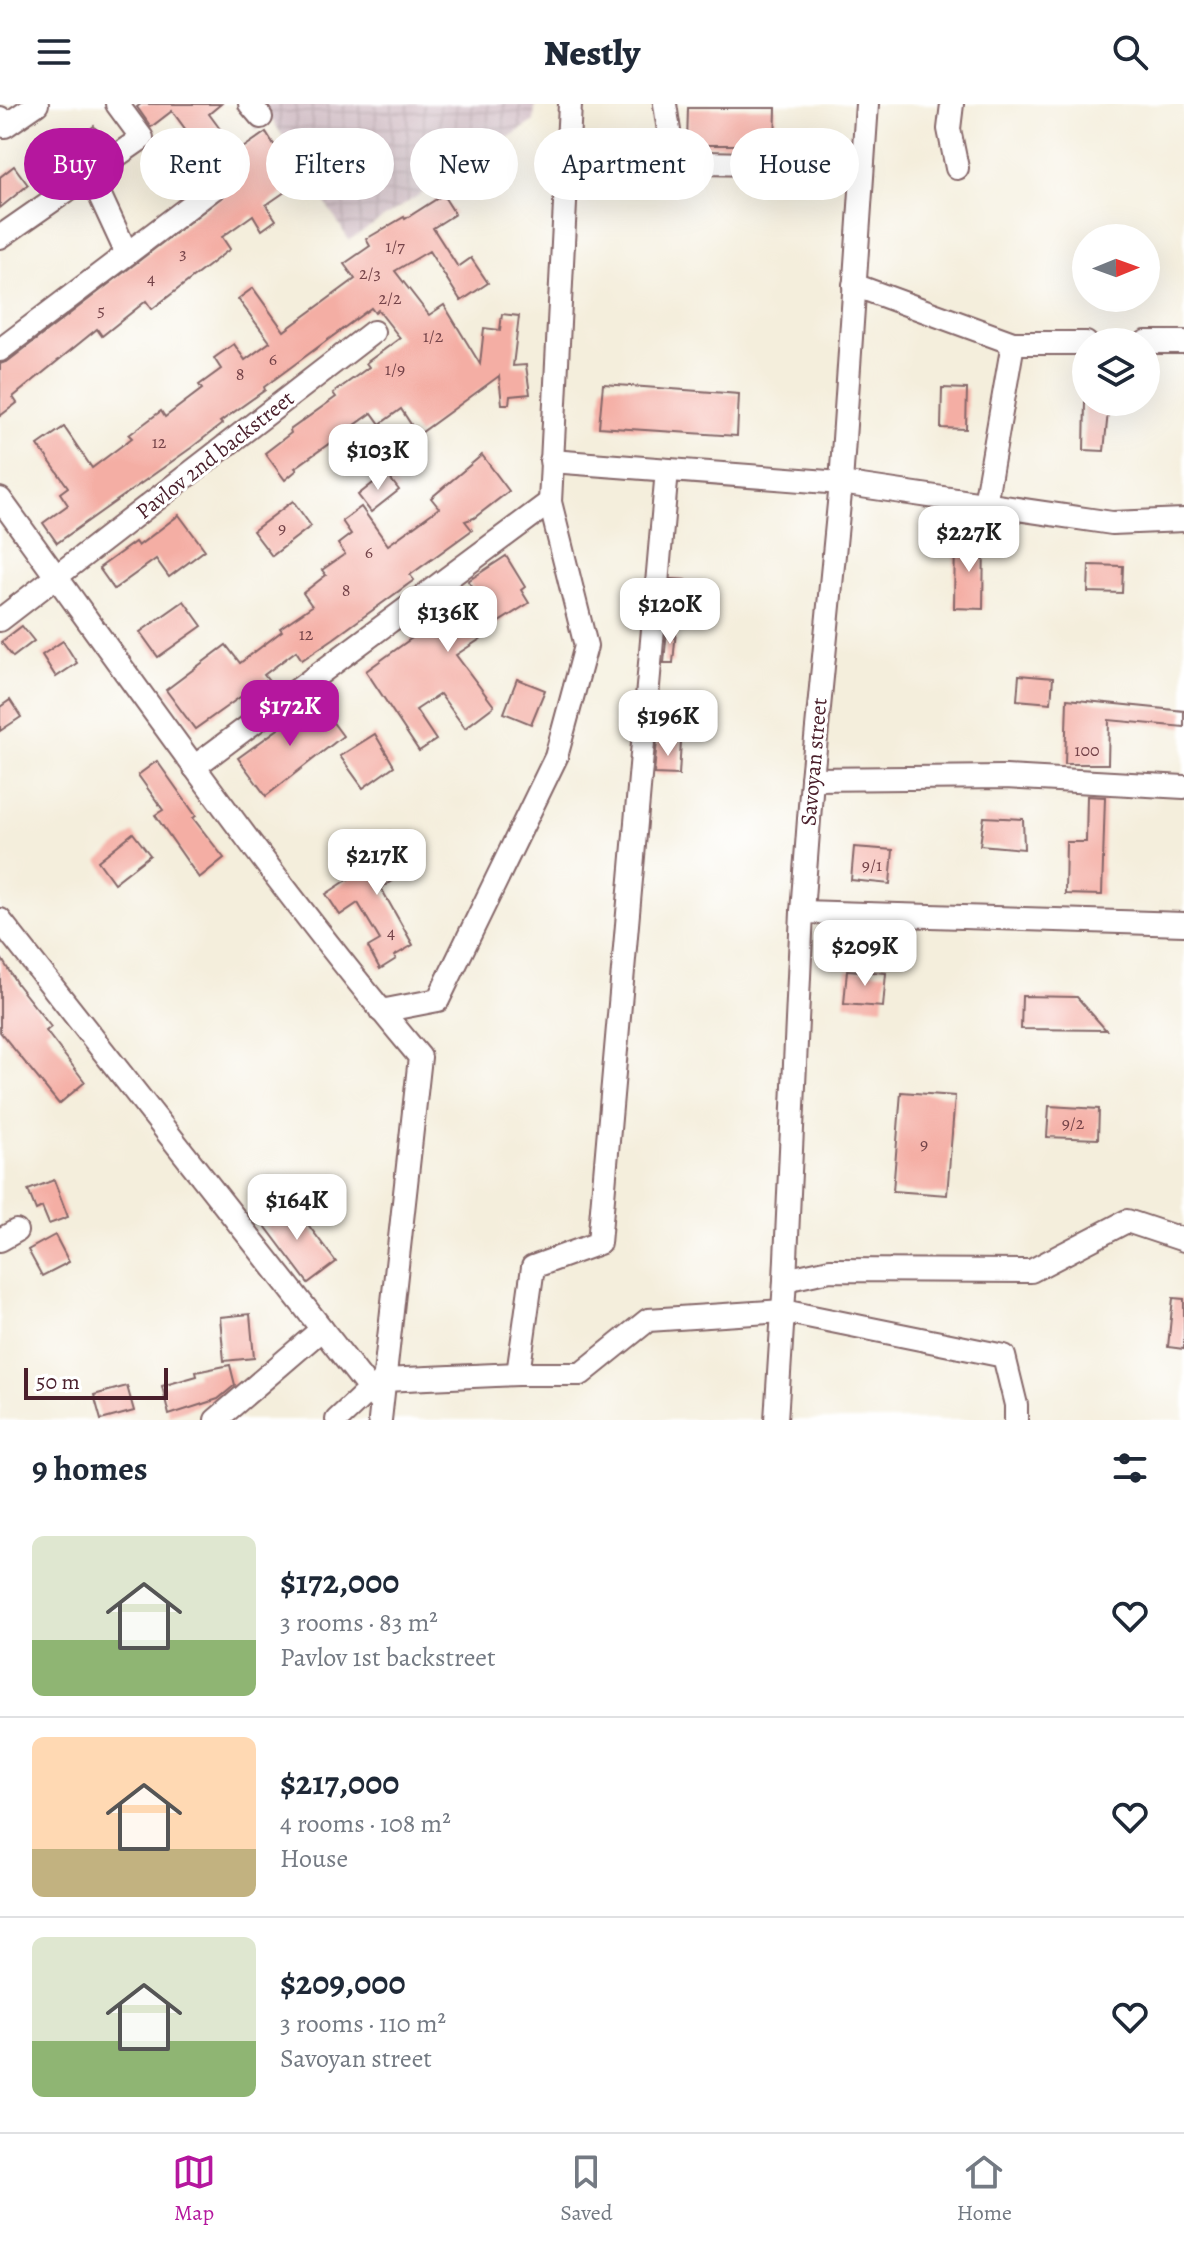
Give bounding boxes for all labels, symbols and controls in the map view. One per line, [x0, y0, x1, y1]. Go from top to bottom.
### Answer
text: Nestly [544, 28, 640, 77]
icon: menu [32, 30, 76, 74]
icon: search [1108, 30, 1152, 74]
chip: Buy [24, 128, 124, 200]
chip: Rent [140, 128, 250, 200]
chip: Filters [266, 128, 394, 200]
chip: New [410, 128, 518, 200]
chip: Apartment [534, 128, 714, 200]
chip: House [730, 128, 859, 200]
north arrow [1072, 224, 1160, 312]
map controls [1072, 224, 1160, 416]
house number: 1/7 [385, 234, 405, 258]
house number: 3 [179, 241, 187, 265]
house number: 2/3 [359, 261, 381, 285]
house number: 4 [147, 266, 155, 290]
house number: 2/2 [378, 286, 402, 310]
house number: 5 [97, 298, 105, 322]
house number: 1/2 [423, 324, 444, 348]
button: layers [1072, 328, 1160, 416]
house number: 6 [269, 347, 277, 371]
house number: 1/9 [385, 357, 405, 381]
house number: 8 [236, 362, 244, 386]
street label: Pavlov 2nd backstreet [130, 384, 300, 526]
pin: $103K [322, 424, 434, 492]
house number: 12 [152, 430, 167, 454]
text: $103K [347, 432, 409, 467]
pin: $227K [913, 506, 1025, 574]
text: $227K [936, 514, 1002, 549]
house number: 9 [278, 516, 286, 540]
house number: 6 [365, 540, 373, 564]
house number: 8 [342, 578, 350, 602]
pin: $120K [614, 578, 726, 646]
pin: $136K [392, 586, 504, 654]
text: $120K [638, 586, 702, 621]
text: $136K [417, 594, 479, 629]
house number: 12 [299, 622, 314, 646]
pin: $172K [234, 680, 346, 748]
text: $172K [259, 688, 321, 723]
pin: $196K [612, 690, 724, 758]
street label: Savoyan street [793, 697, 835, 827]
text: $196K [637, 698, 699, 733]
house number: 100 [1074, 738, 1100, 762]
pin: $217K [321, 829, 433, 897]
text: $217K [346, 837, 408, 872]
house number: 9/1 [862, 853, 882, 877]
house number: 4 [387, 920, 395, 944]
pin: $209K [809, 920, 921, 988]
text: $209K [832, 928, 898, 963]
house number: 9/2 [1062, 1111, 1085, 1135]
house number: 9 [920, 1132, 928, 1156]
pin: $164K [241, 1174, 353, 1242]
text: $164K [266, 1182, 328, 1217]
scale bar [24, 1364, 168, 1400]
text: 50 m [36, 1367, 80, 1397]
text: 9 homes [32, 1445, 148, 1492]
icon: filters [1108, 1446, 1152, 1490]
text: $172,000 [280, 1558, 399, 1605]
icon: home [96, 1568, 192, 1664]
icon: heart [1108, 1594, 1152, 1638]
text: 3 rooms · 83 m² [280, 1605, 438, 1640]
text: Pavlov 1st backstreet [280, 1640, 496, 1675]
text: $217,000 [280, 1759, 399, 1806]
icon: home [96, 1769, 192, 1865]
icon: heart [1108, 1795, 1152, 1839]
text: 4 rooms · 108 m² [280, 1806, 451, 1841]
text: House [280, 1841, 348, 1876]
text: $209,000 [280, 1959, 406, 2006]
icon: home [96, 1969, 192, 2065]
icon: heart [1108, 1995, 1152, 2039]
text: 3 rooms · 110 m² [280, 2006, 446, 2041]
text: Savoyan street [280, 2041, 432, 2076]
tab: Map [172, 2150, 216, 2228]
tab: Saved [560, 2150, 612, 2228]
tab: Home [957, 2150, 1012, 2228]

